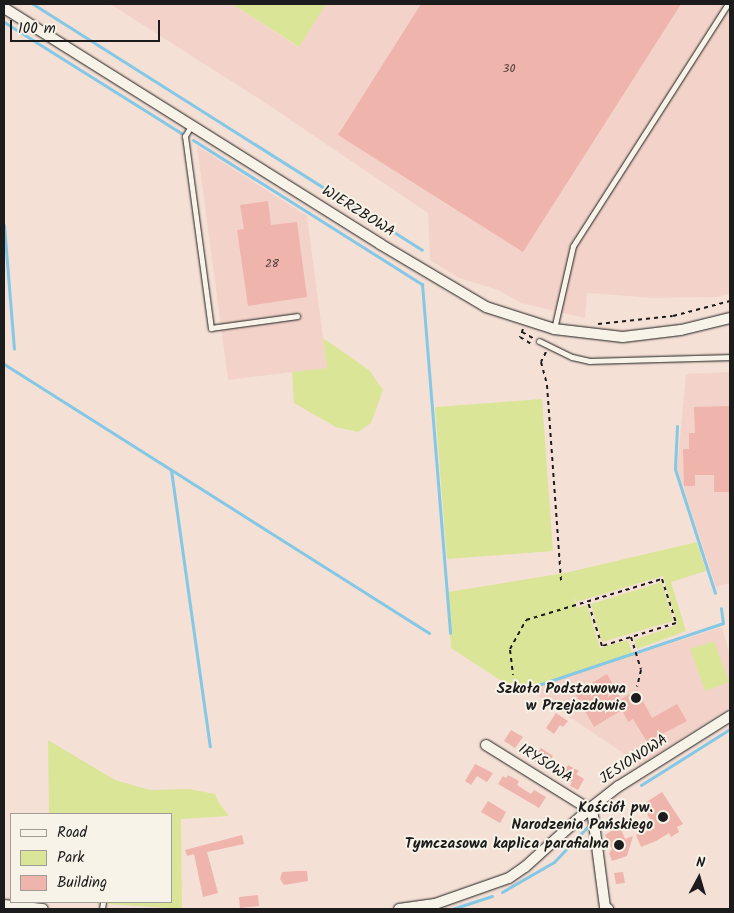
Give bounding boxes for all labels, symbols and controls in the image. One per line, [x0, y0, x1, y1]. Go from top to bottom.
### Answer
scale bar [12, 10, 162, 42]
text: 100 m [18, 17, 56, 41]
house number: 30 [503, 62, 515, 76]
street label: WIERZBOWA [318, 182, 398, 242]
house number: 28 [265, 257, 279, 271]
place label: Szkoła Podstawowa w Przejazdowie [497, 680, 626, 715]
marker: Szkoła Podstawowa w Przejazdowie [630, 692, 642, 704]
street label: JESIONOWA [596, 731, 672, 789]
street label: IRYSOWA [515, 740, 575, 788]
place label: Kościół pw. Narodzenia Pańskiego [512, 799, 653, 834]
marker: Kościół pw. Narodzenia Pańskiego [657, 811, 669, 823]
legend [10, 813, 172, 903]
text: Road [57, 821, 87, 845]
place label: Tymczasowa kaplica parafialna [405, 836, 609, 854]
marker: Tymczasowa kaplica parafialna [613, 839, 625, 851]
text: Park [57, 846, 84, 870]
text: N [695, 852, 706, 874]
north arrow [674, 853, 724, 903]
text: Building [57, 871, 107, 895]

